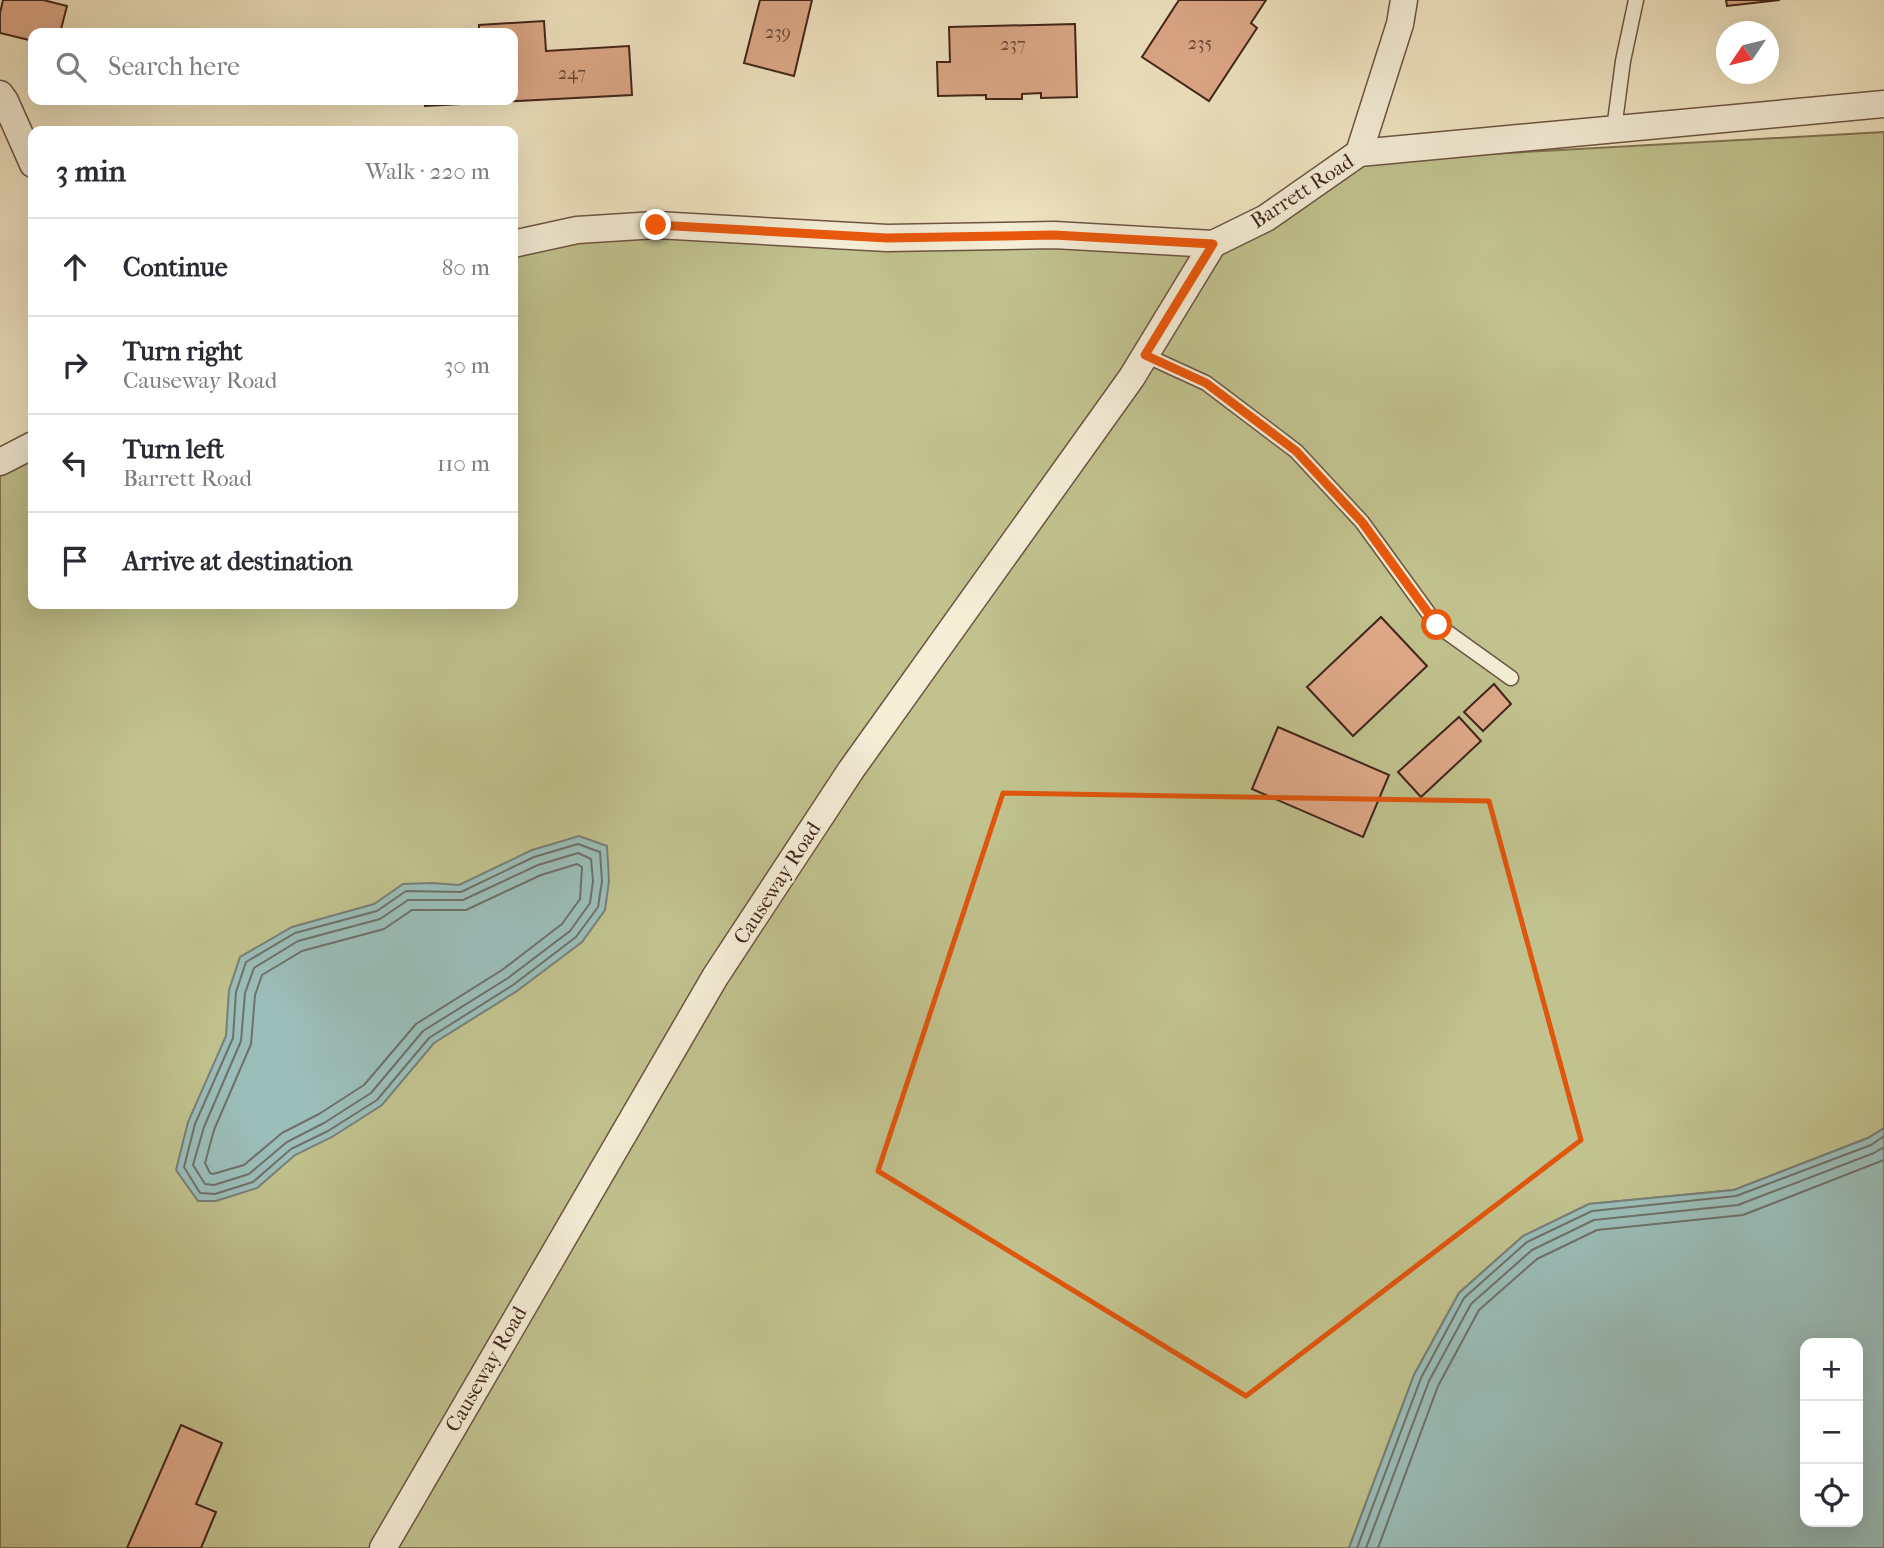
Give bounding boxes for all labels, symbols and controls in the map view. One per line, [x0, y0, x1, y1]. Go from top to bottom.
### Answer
north arrow [1716, 21, 1779, 84]
house number: 239 [765, 22, 791, 43]
search box [28, 28, 518, 105]
house number: 235 [1188, 33, 1212, 54]
house number: 237 [1000, 34, 1026, 55]
icon: search [52, 48, 90, 86]
text: Search here [108, 51, 240, 82]
house number: 247 [558, 63, 586, 84]
street label: Barrett Road [1246, 149, 1358, 233]
text: 3 min [56, 154, 126, 189]
text: Walk · 220 m [365, 158, 490, 185]
route end [640, 209, 671, 240]
icon: ahead [56, 248, 94, 286]
text: Continue [123, 252, 228, 283]
text: 80 m [442, 254, 490, 281]
text: Turn right [123, 336, 243, 367]
icon: right [56, 346, 94, 384]
text: 30 m [444, 352, 490, 379]
text: Causeway Road [123, 367, 277, 394]
text: Turn left [123, 434, 224, 465]
icon: left [56, 444, 94, 482]
text: 110 m [437, 450, 490, 477]
text: Barrett Road [123, 465, 252, 492]
icon: arrive [56, 542, 94, 580]
text: Arrive at destination [123, 546, 353, 577]
route start [1421, 609, 1452, 640]
street label: Causeway Road [729, 817, 826, 949]
street label: Causeway Road [440, 1302, 532, 1436]
map controls [1800, 1338, 1863, 1527]
button: + [1800, 1338, 1863, 1401]
button: − [1800, 1401, 1863, 1464]
button: locate [1800, 1464, 1863, 1527]

